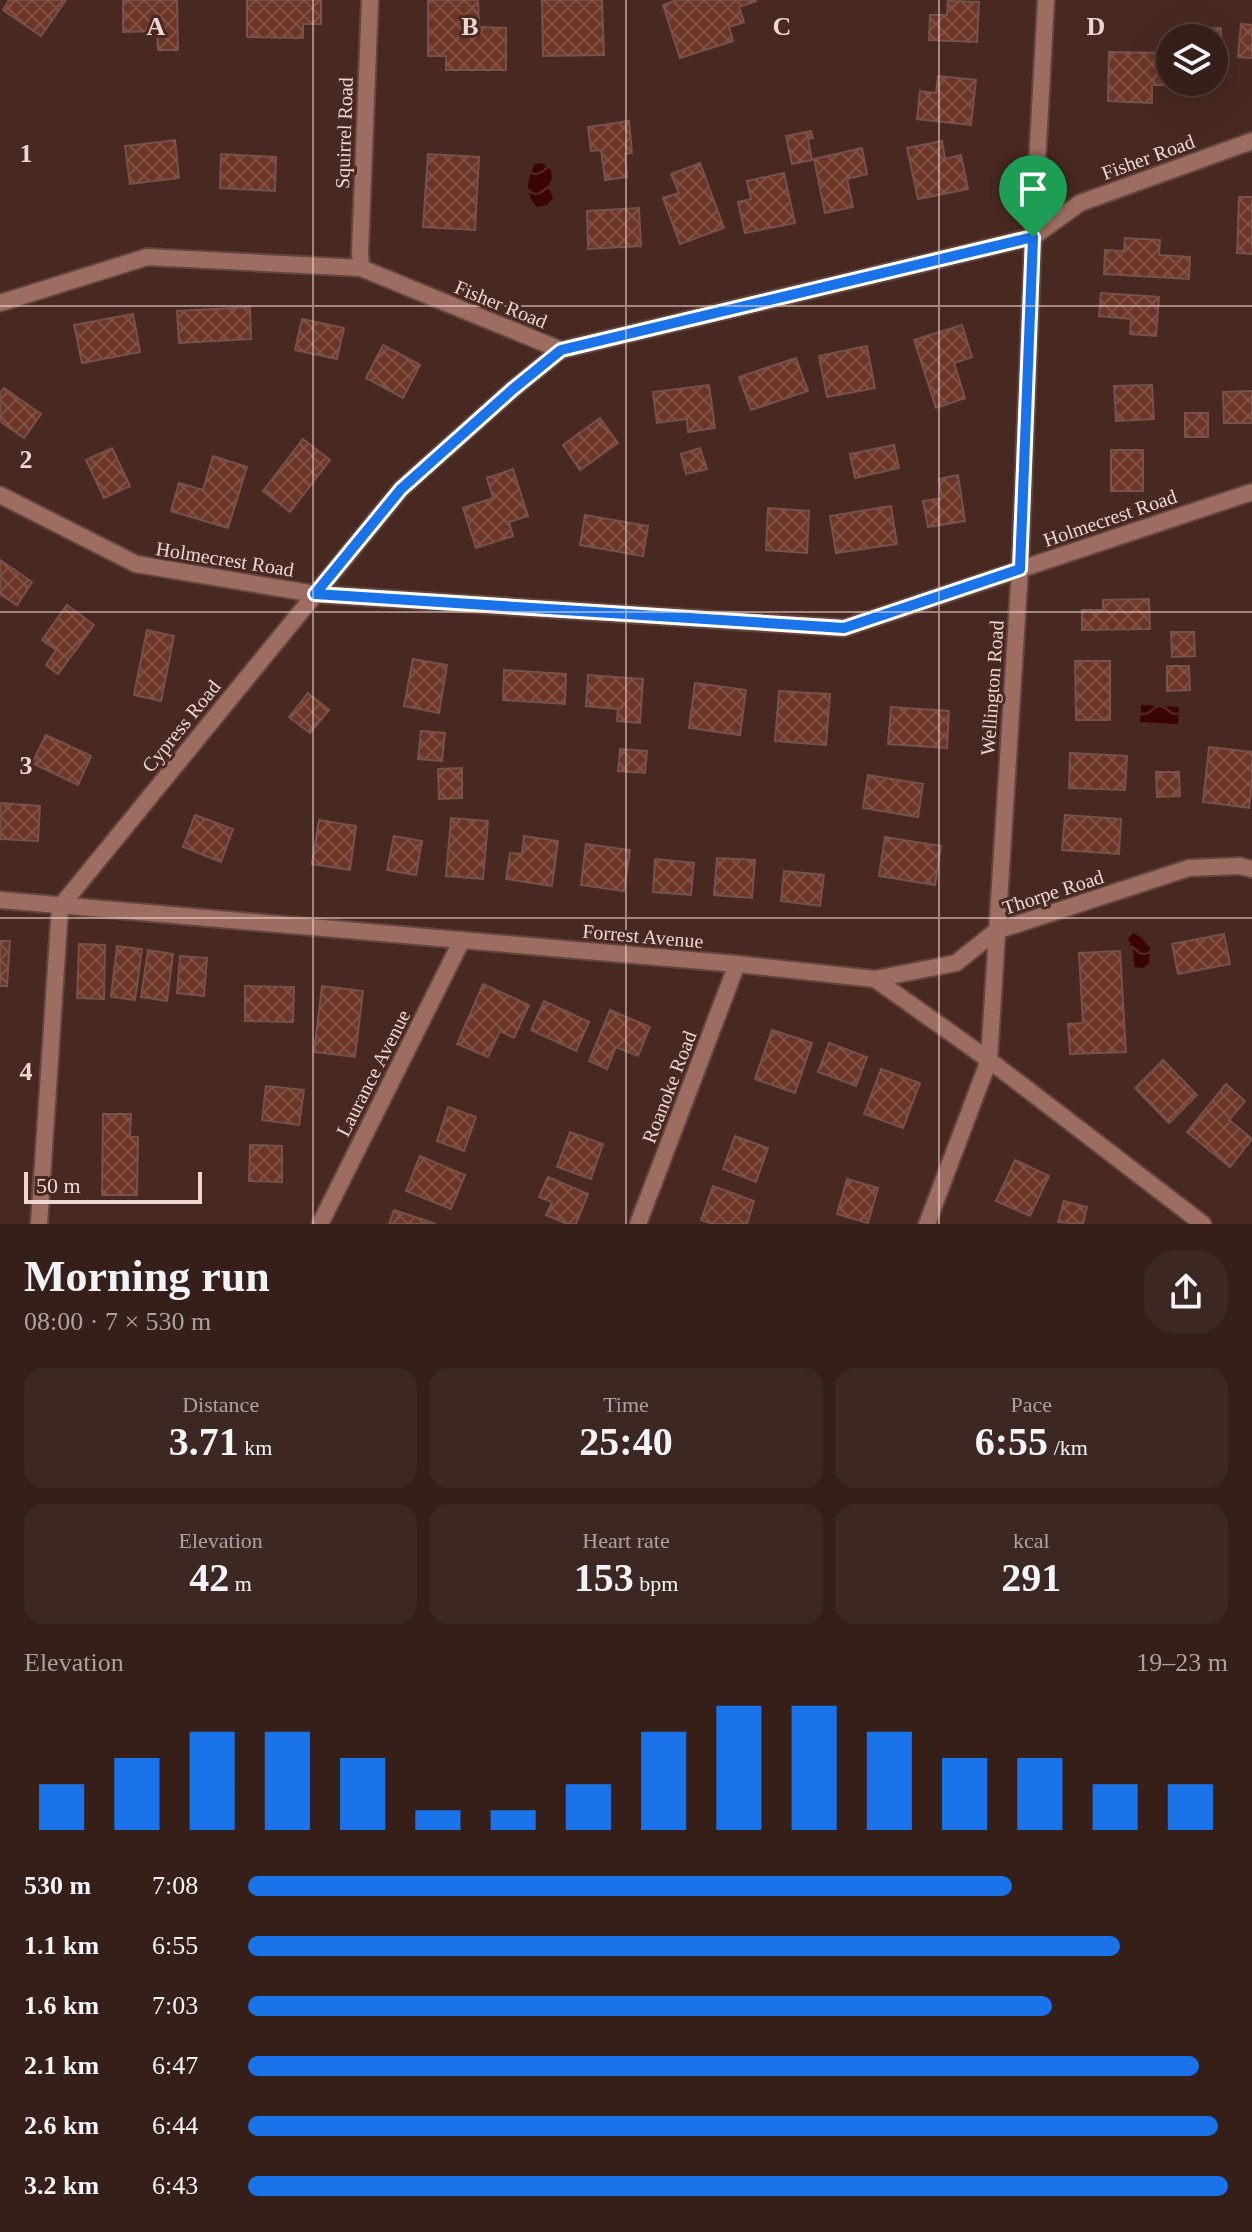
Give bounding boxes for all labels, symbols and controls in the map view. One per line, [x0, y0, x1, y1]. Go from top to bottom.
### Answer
text: A [147, 12, 166, 41]
text: B [461, 12, 479, 41]
text: C [773, 12, 791, 41]
text: D [1087, 12, 1105, 41]
map controls [1156, 24, 1228, 96]
button: layers [1156, 24, 1228, 96]
street label: Squirrel Road [331, 77, 358, 189]
street label: Fisher Road [1099, 130, 1197, 184]
text: 1 [20, 139, 33, 168]
pin [999, 155, 1067, 237]
icon: arrive [1011, 167, 1055, 211]
street label: Fisher Road [452, 276, 550, 332]
text: 2 [20, 445, 33, 474]
street label: Holmecrest Road [1041, 485, 1179, 551]
street label: Holmecrest Road [154, 537, 296, 581]
street label: Wellington Road [976, 620, 1009, 756]
street label: Cypress Road [137, 676, 225, 777]
text: 3 [20, 751, 33, 780]
street label: Thorpe Road [1000, 865, 1107, 920]
street label: Forrest Avenue [582, 920, 704, 952]
street label: Laurance Avenue [332, 1006, 414, 1140]
street label: Roanoke Road [638, 1028, 700, 1146]
text: 4 [20, 1057, 33, 1086]
scale bar [24, 1168, 202, 1204]
text: 50 m [36, 1173, 81, 1198]
button: share [1144, 1250, 1228, 1334]
text: Morning run [24, 1252, 270, 1301]
text: 08:00 · 7 × 530 m [24, 1307, 211, 1336]
text: Distance [182, 1392, 259, 1417]
text: Time [603, 1392, 649, 1417]
text: Pace [1011, 1392, 1052, 1417]
text: 3.71 [169, 1419, 239, 1464]
text: 25:40 [579, 1419, 673, 1464]
text: 6:55 [975, 1419, 1048, 1464]
text: km [239, 1435, 272, 1460]
text: /km [1048, 1435, 1088, 1460]
text: Elevation [179, 1528, 263, 1553]
text: Heart rate [582, 1528, 670, 1553]
text: kcal [1013, 1528, 1050, 1553]
text: 42 [189, 1555, 229, 1600]
text: 153 [574, 1555, 634, 1600]
text: 291 [1001, 1555, 1061, 1600]
text: m [229, 1571, 252, 1596]
text: bpm [634, 1571, 678, 1596]
text: Elevation [24, 1648, 124, 1677]
text: 19–23 m [1136, 1648, 1228, 1677]
text: 530 m [24, 1871, 91, 1900]
text: 7:08 [152, 1871, 198, 1900]
text: 1.1 km [24, 1931, 99, 1960]
text: 6:55 [152, 1931, 198, 1960]
text: 1.6 km [24, 1991, 99, 2020]
text: 7:03 [152, 1991, 198, 2020]
text: 2.1 km [24, 2051, 99, 2080]
text: 6:47 [152, 2051, 198, 2080]
text: 2.6 km [24, 2111, 99, 2140]
text: 6:44 [152, 2111, 198, 2140]
text: 3.2 km [24, 2171, 99, 2200]
text: 6:43 [152, 2171, 198, 2200]

